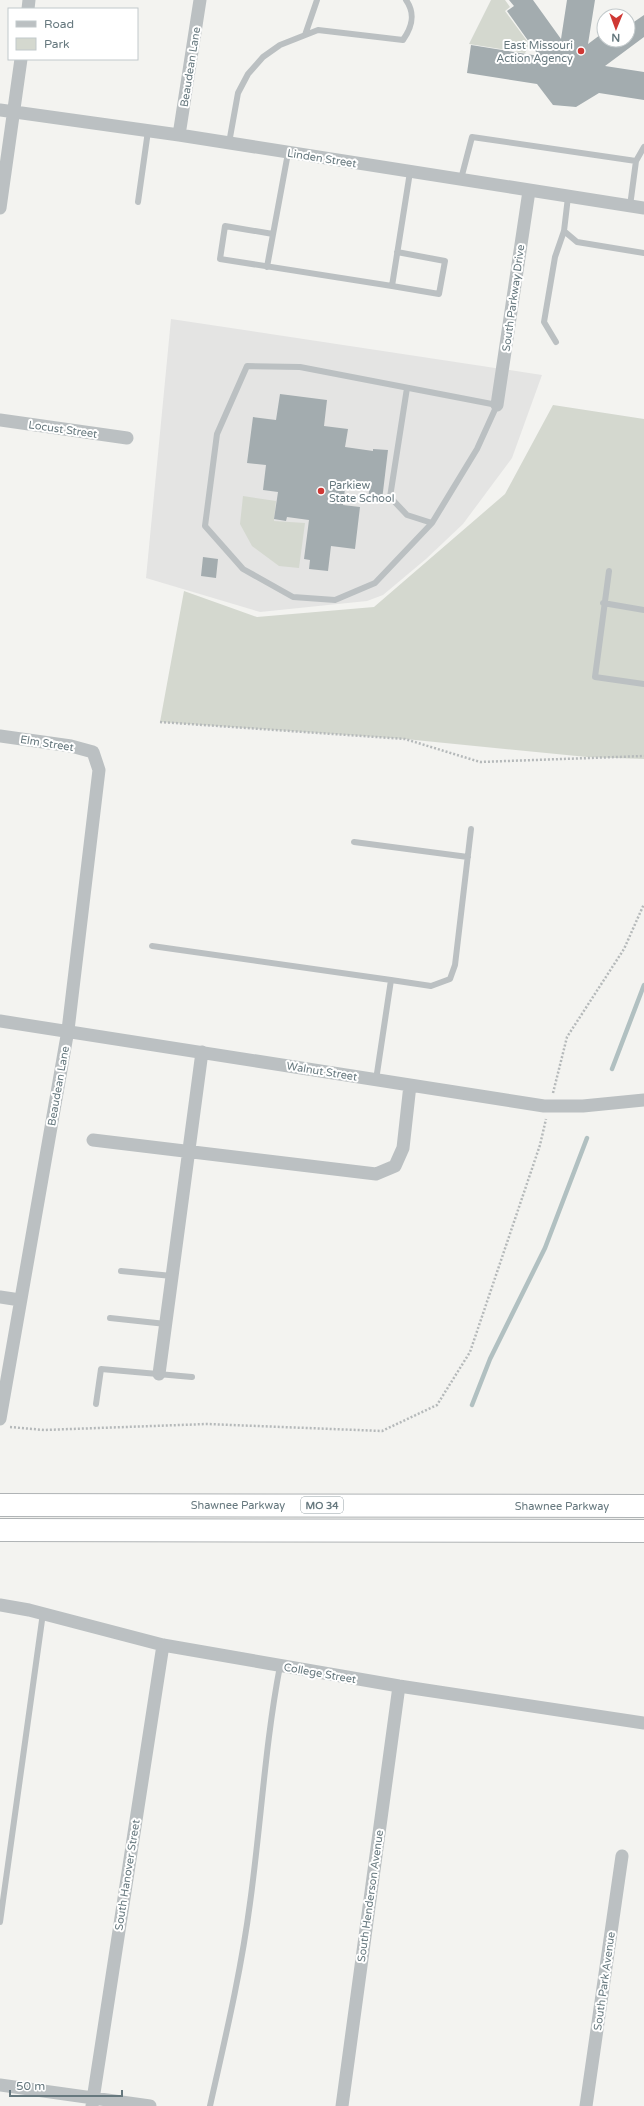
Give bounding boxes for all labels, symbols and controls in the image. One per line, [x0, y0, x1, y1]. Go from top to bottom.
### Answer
legend [8, 8, 138, 60]
north arrow [596, 8, 636, 48]
text: Road [44, 17, 74, 31]
street label: Beaudean Lane [178, 26, 203, 108]
text: N [611, 31, 620, 44]
text: Park [44, 37, 70, 51]
place label: East Missouri Action Agency [496, 39, 573, 65]
marker: East Missouri Action Agency [576, 46, 586, 56]
street label: Linden Street [286, 147, 357, 170]
street label: South Parkway Drive [500, 244, 527, 352]
street label: Locust Street [28, 418, 98, 441]
place label: Parkiew State School [329, 479, 394, 505]
marker: Parkiew State School [316, 486, 326, 496]
street label: Elm Street [19, 733, 75, 754]
street label: Beaudean Lane [45, 1045, 72, 1127]
street label: Walnut Street [286, 1059, 358, 1084]
road number: MO 34 [301, 1497, 343, 1513]
street label: Shawnee Parkway [191, 1499, 285, 1512]
street label: Shawnee Parkway [515, 1500, 609, 1513]
street label: College Street [283, 1661, 357, 1686]
street label: South Hanover Street [112, 1819, 143, 1932]
street label: South Henderson Avenue [355, 1829, 386, 1963]
street label: South Park Avenue [591, 1931, 618, 2031]
scale bar [10, 2072, 122, 2098]
text: 50 m [16, 2079, 45, 2093]

